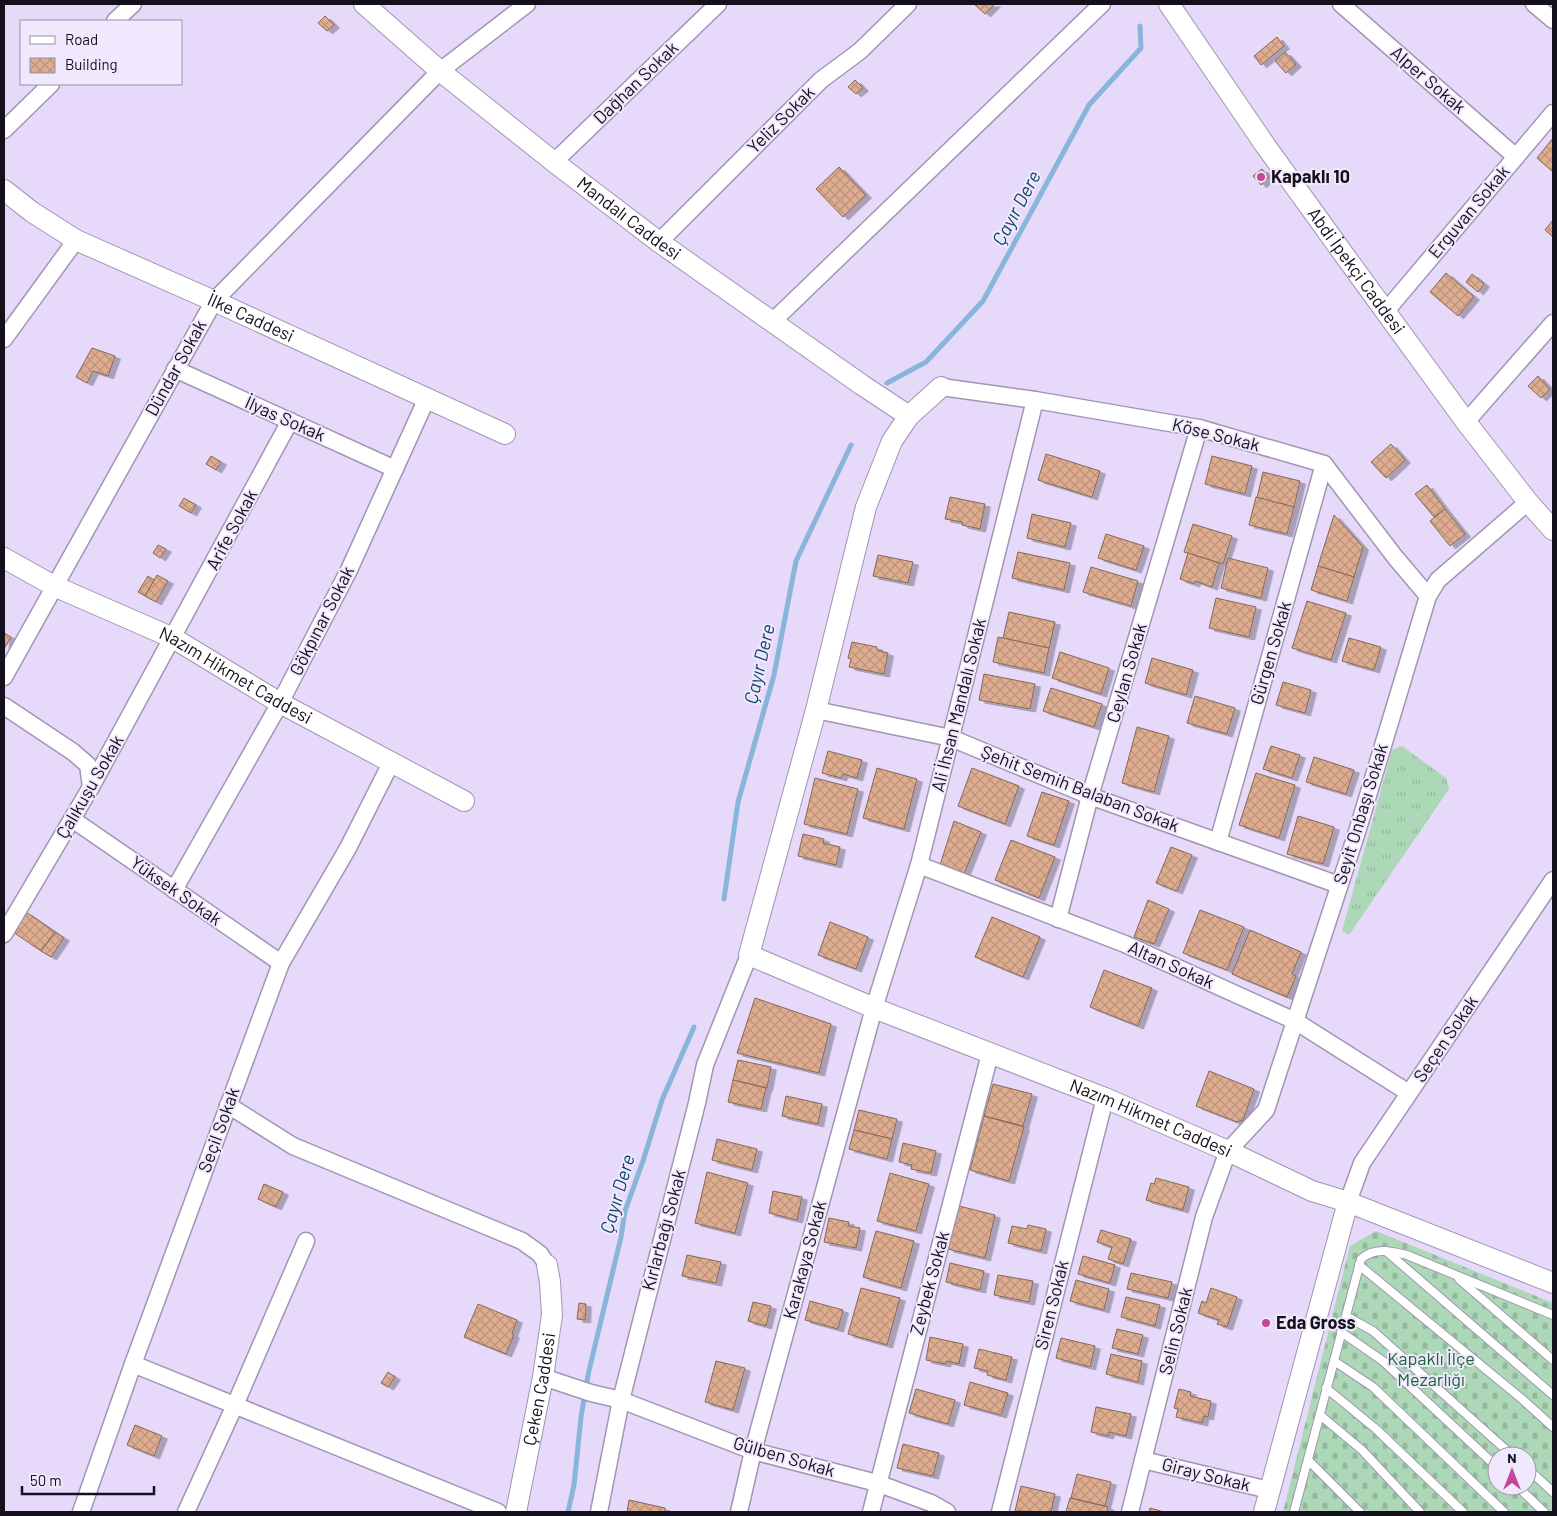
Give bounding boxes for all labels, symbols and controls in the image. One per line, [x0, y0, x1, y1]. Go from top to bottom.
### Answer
legend [20, 20, 182, 85]
text: Road [65, 30, 98, 48]
street label: Dağhan Sokak [588, 36, 682, 128]
street label: Alper Sokak [1387, 41, 1471, 118]
text: Building [65, 55, 118, 73]
street label: Yeliz Sokak [742, 81, 819, 158]
street label: Erguvan Sokak [1423, 160, 1514, 262]
place label: Kapaklı 10 [1271, 165, 1350, 187]
water label: Çayır Dere [986, 166, 1045, 249]
marker: Kapaklı 10 [1255, 171, 1267, 183]
street label: Mandalı Caddesi [573, 172, 686, 264]
street label: Abdi İpekçi Caddesi [1303, 203, 1410, 338]
street label: İlke Caddesi [204, 288, 298, 346]
street label: Dündar Sokak [140, 316, 211, 420]
street label: İlyas Sokak [242, 391, 329, 446]
street label: Köse Sokak [1170, 413, 1262, 456]
street label: Arife Sokak [201, 485, 262, 574]
street label: Gökpınar Sokak [284, 562, 358, 679]
street label: Gürgen Sokak [1245, 598, 1295, 707]
street label: Ali İhsan Mandalı Sokak [926, 616, 990, 794]
street label: Ceylan Sokak [1101, 620, 1151, 725]
street label: Nazım Hikmet Caddesi [156, 621, 316, 728]
water label: Çayır Dere [738, 621, 779, 706]
street label: Çalıkuşu Sokak [51, 731, 128, 842]
street label: Şehit Semih Balaban Sokak [978, 740, 1183, 836]
street label: Seyit Onbaşı Sokak [1328, 741, 1392, 887]
street label: Yüksek Sokak [127, 851, 227, 930]
street label: Altan Sokak [1125, 935, 1218, 993]
street label: Seçen Sokak [1408, 991, 1482, 1086]
street label: Nazım Hikmet Caddesi [1067, 1073, 1236, 1161]
street label: Seçil Sokak [192, 1084, 244, 1175]
water label: Çayır Dere [594, 1151, 639, 1236]
street label: Kırlarbağı Sokak [636, 1167, 690, 1293]
street label: Karakaya Sokak [778, 1198, 830, 1322]
street label: Zeybek Sokak [905, 1228, 953, 1337]
street label: Siren Sokak [1029, 1258, 1073, 1352]
street label: Selin Sokak [1154, 1285, 1197, 1377]
place label: Eda Gross [1276, 1311, 1355, 1333]
marker: Eda Gross [1260, 1317, 1272, 1329]
street label: Çeken Caddesi [518, 1331, 559, 1448]
park label: Kapaklı İlçe Mezarlığı [1387, 1347, 1475, 1390]
street label: Gülben Sokak [731, 1431, 838, 1481]
north arrow [1487, 1446, 1537, 1496]
text: N [1507, 1449, 1517, 1466]
street label: Giray Sokak [1160, 1452, 1253, 1496]
scale bar [22, 1464, 155, 1496]
text: 50 m [30, 1471, 62, 1489]

